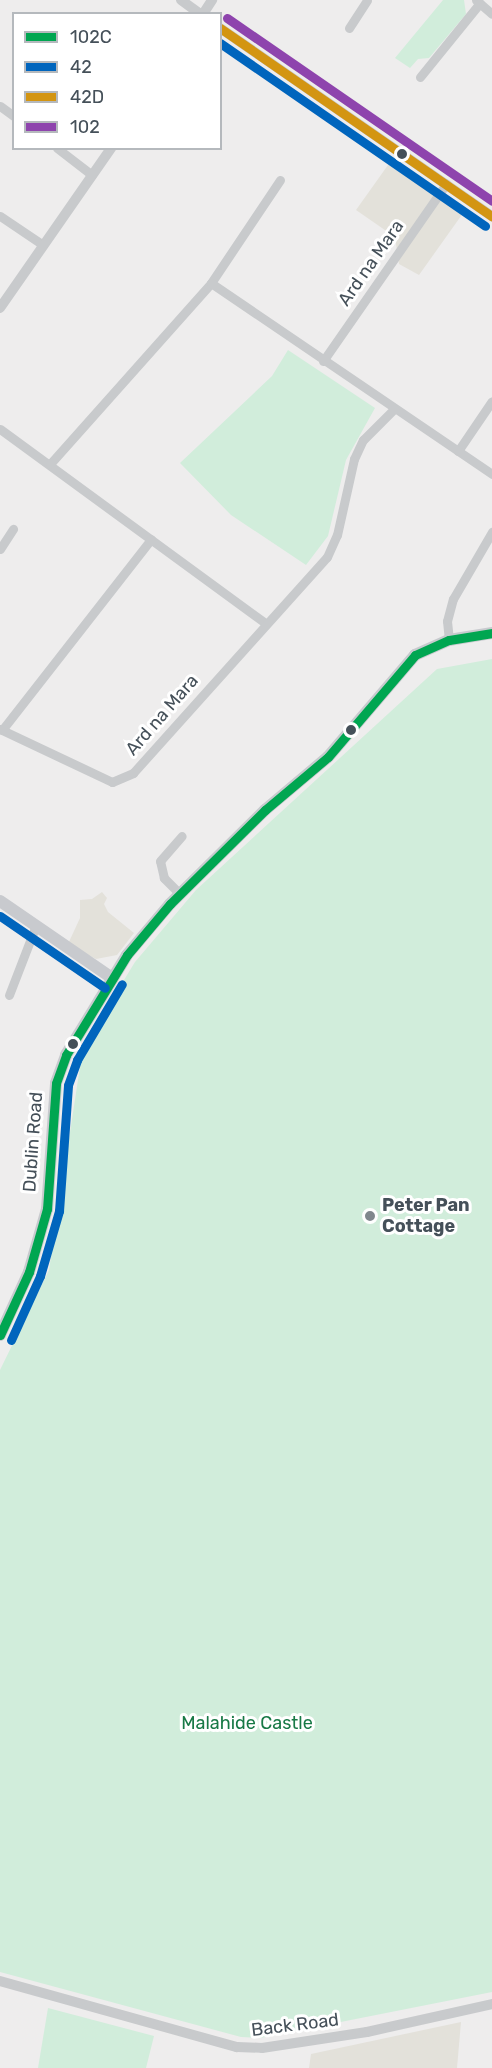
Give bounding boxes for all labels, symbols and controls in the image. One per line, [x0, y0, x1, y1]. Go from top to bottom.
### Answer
legend [12, 12, 222, 150]
text: 102C [70, 26, 112, 48]
text: 42 [70, 56, 92, 78]
text: 42D [70, 86, 104, 108]
text: 102 [70, 116, 100, 138]
unlabelled marker [396, 148, 408, 160]
street label: Ard na Mara [333, 216, 409, 310]
street label: Ard na Mara [121, 670, 203, 760]
unlabelled marker [345, 724, 357, 736]
unlabelled marker [67, 1038, 79, 1050]
street label: Dublin Road [19, 1091, 47, 1193]
place label: Peter Pan Cottage [382, 1195, 470, 1238]
marker: Peter Pan Cottage [363, 1209, 377, 1223]
park label: Malahide Castle [181, 1712, 313, 1734]
street label: Back Road [250, 2009, 340, 2041]

